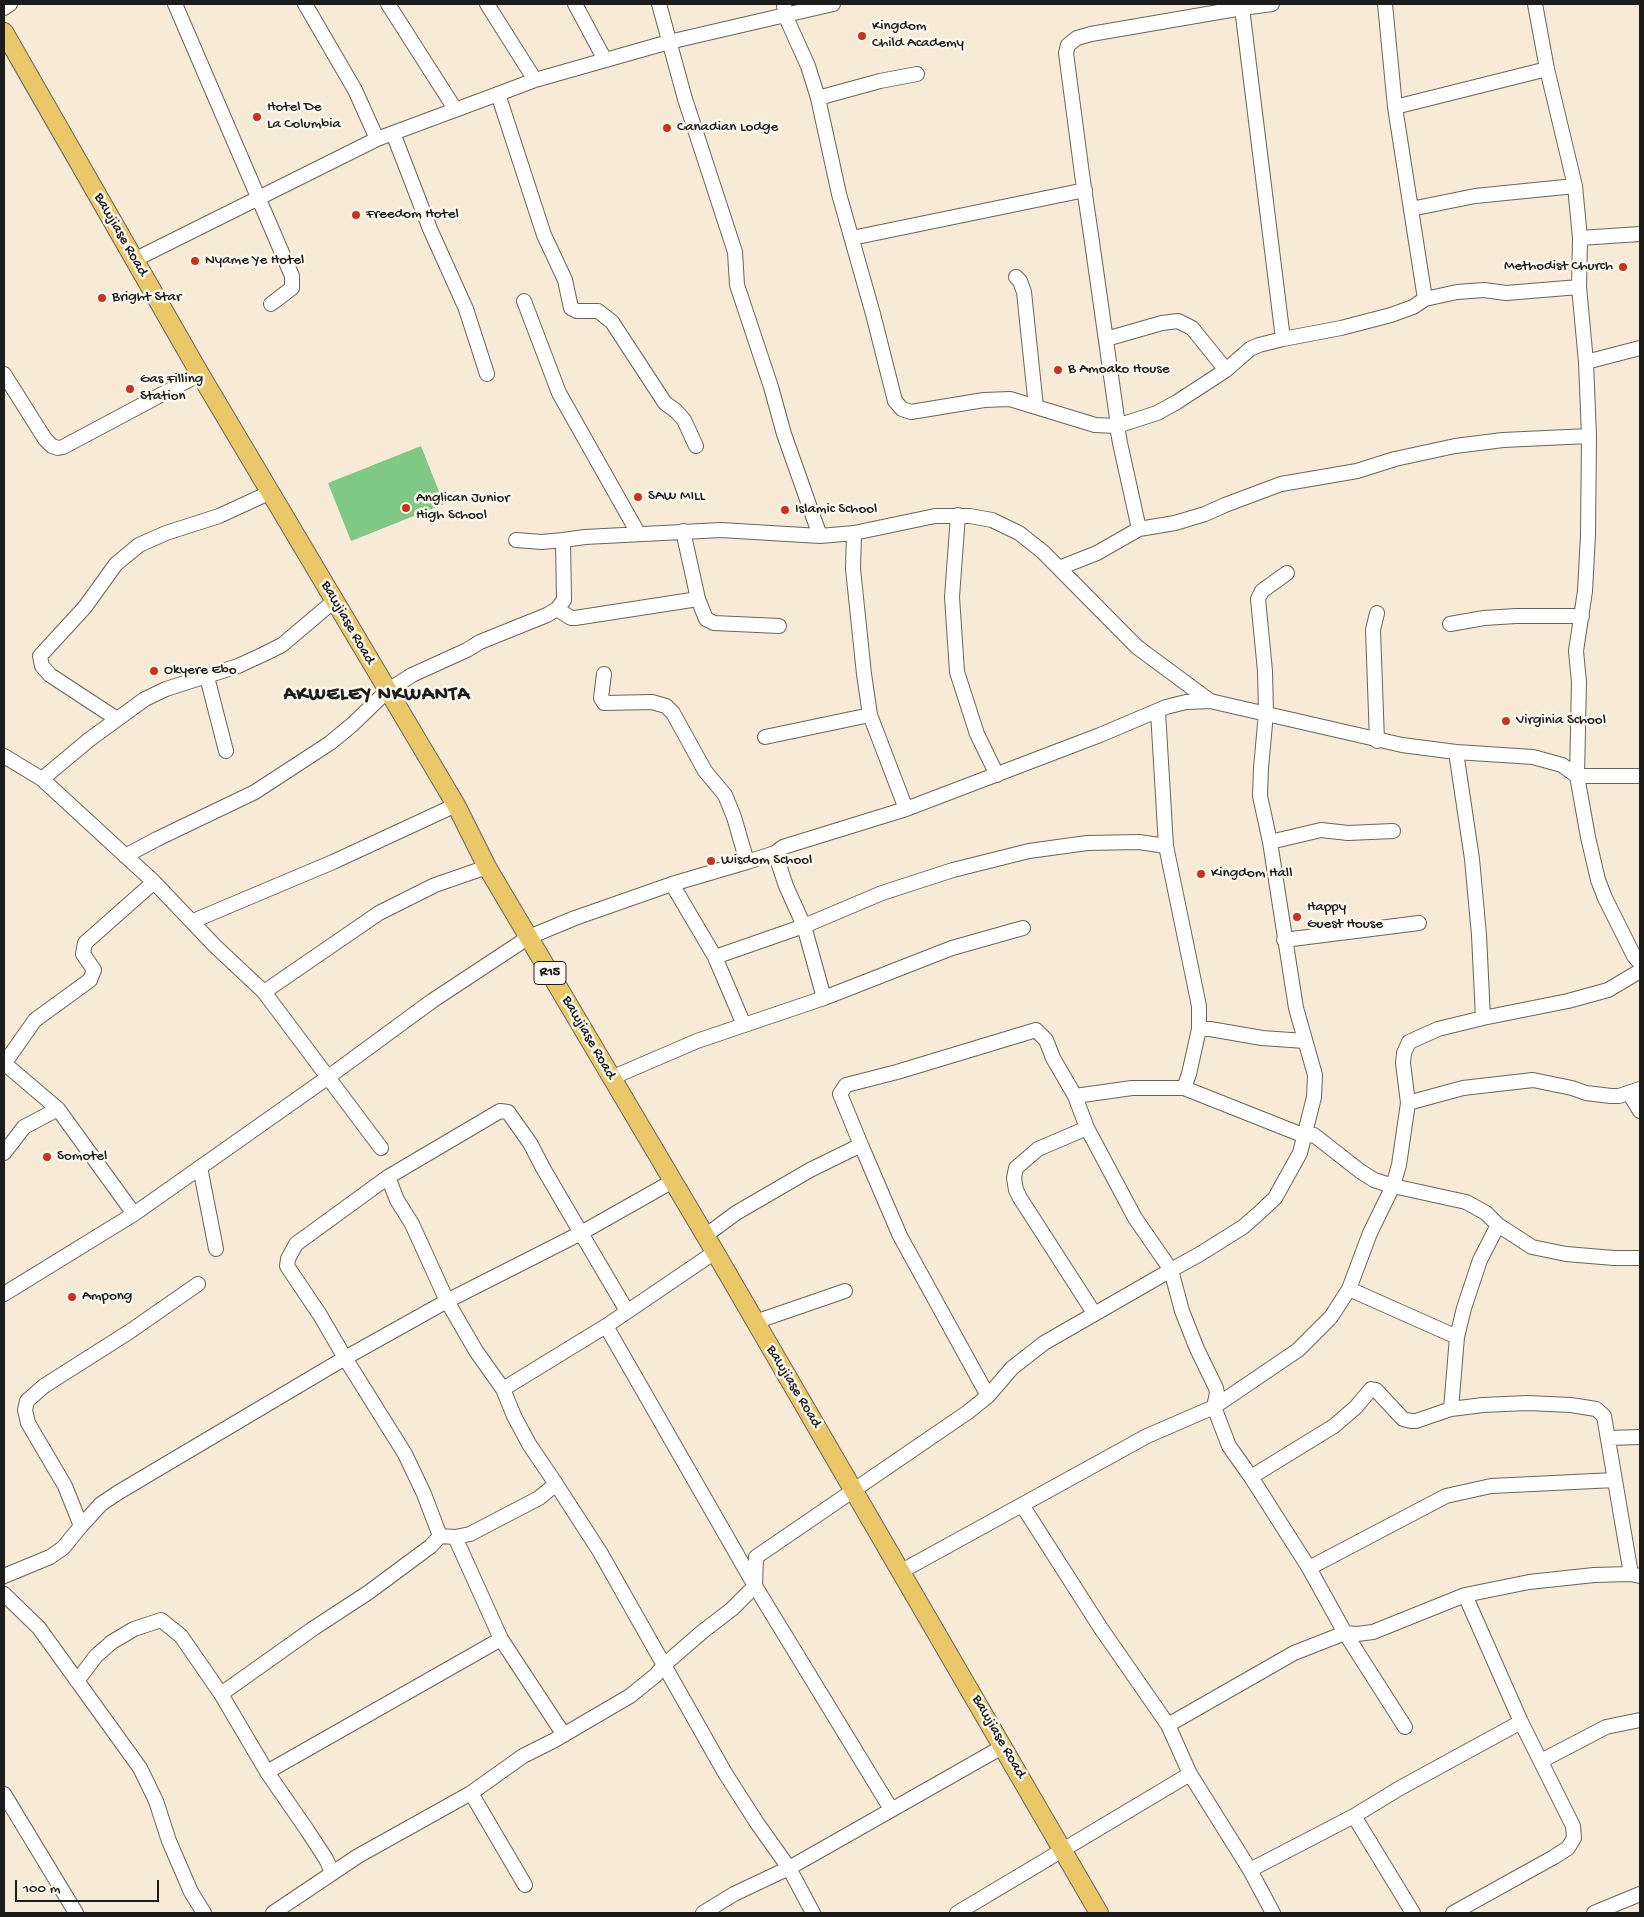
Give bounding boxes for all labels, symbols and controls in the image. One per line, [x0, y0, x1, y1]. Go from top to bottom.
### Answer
place label: Kingdom Child Academy [872, 18, 964, 53]
marker: Kingdom Child Academy [856, 30, 868, 42]
place label: Hotel De La Columbia [267, 99, 341, 134]
marker: Hotel De La Columbia [251, 111, 263, 123]
place label: Canadian Lodge [677, 119, 778, 137]
marker: Canadian Lodge [661, 122, 673, 134]
street label: Bawjiase Road [89, 190, 151, 280]
place label: Freedom Hotel [366, 206, 459, 224]
marker: Freedom Hotel [350, 209, 362, 221]
place label: Nyame Ye Hotel [205, 252, 304, 270]
marker: Nyame Ye Hotel [189, 255, 201, 267]
place label: Methodist Church [1504, 258, 1613, 276]
marker: Methodist Church [1617, 261, 1629, 273]
place label: Bright Star [112, 289, 181, 307]
marker: Bright Star [96, 292, 108, 304]
place label: B Amoako House [1068, 361, 1170, 379]
marker: B Amoako House [1052, 364, 1064, 376]
place label: Gas Filling Station [140, 371, 203, 406]
marker: Gas Filling Station [124, 383, 136, 395]
place label: SAW MILL [648, 488, 705, 506]
place label: Anglican Junior High School [416, 490, 510, 525]
marker: SAW MILL [632, 491, 644, 503]
place label: Islamic School [795, 501, 877, 519]
marker: Anglican Junior High School [400, 502, 412, 514]
marker: Islamic School [779, 504, 791, 516]
street label: Bawjiase Road [316, 578, 378, 668]
place label: Okyere Ebo [164, 662, 236, 680]
marker: Okyere Ebo [148, 665, 160, 677]
district label: AKWELEY NKWANTA [282, 684, 472, 708]
place label: Virginia School [1516, 712, 1606, 730]
marker: Virginia School [1500, 715, 1512, 727]
place label: Wisdom School [721, 852, 812, 870]
marker: Wisdom School [705, 855, 717, 867]
place label: Kingdom Hall [1211, 865, 1292, 883]
marker: Kingdom Hall [1195, 868, 1207, 880]
place label: Happy Guest House [1307, 899, 1383, 934]
marker: Happy Guest House [1291, 911, 1303, 923]
road number: R15 [534, 961, 566, 984]
street label: Bawjiase Road [557, 993, 619, 1083]
place label: Somotel [57, 1148, 107, 1166]
marker: Somotel [41, 1151, 53, 1163]
place label: Ampong [82, 1288, 132, 1306]
marker: Ampong [66, 1291, 78, 1303]
street label: Bawjiase Road [761, 1342, 825, 1432]
street label: Bawjiase Road [967, 1692, 1029, 1782]
scale bar [18, 1870, 161, 1902]
text: 100 m [23, 1880, 60, 1898]

